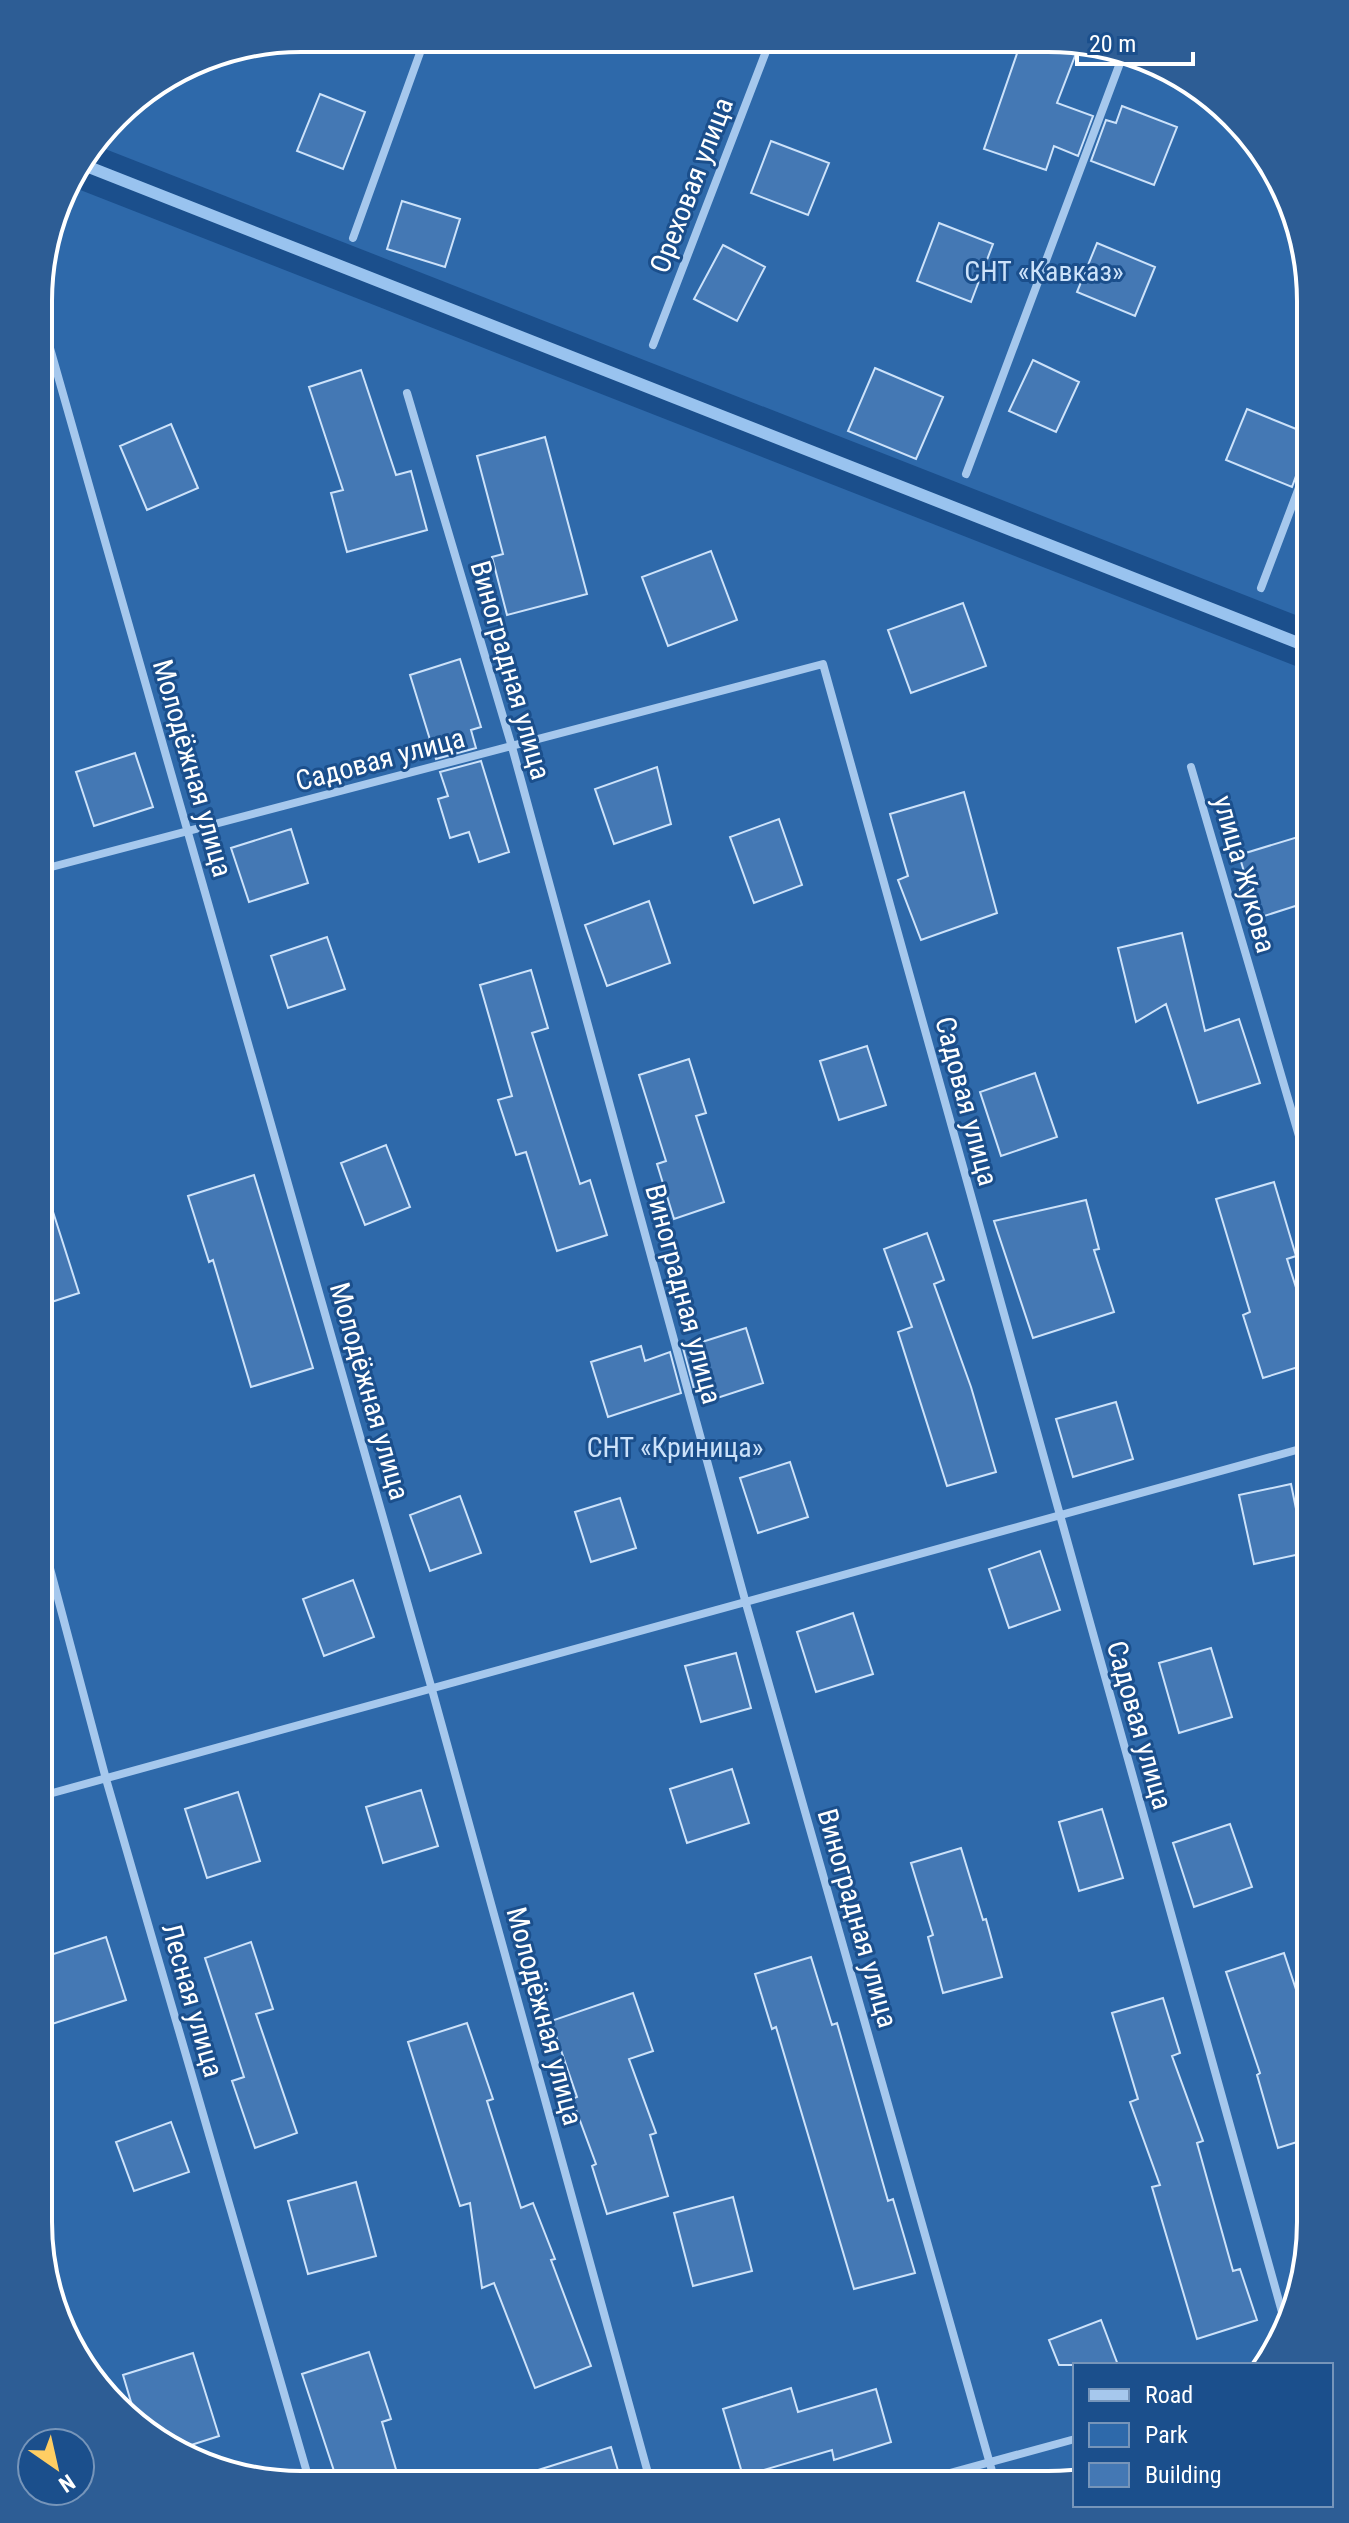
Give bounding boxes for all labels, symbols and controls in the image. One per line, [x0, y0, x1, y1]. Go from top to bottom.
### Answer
scale bar [1077, 16, 1193, 66]
text: 20 m [1089, 30, 1136, 58]
street label: Ореховая улица [643, 93, 740, 277]
park label: СНТ «Кавказ» [964, 255, 1124, 288]
street label: Виноградная улица [464, 557, 558, 783]
street label: Молодёжная улица [146, 656, 239, 881]
street label: Садовая улица [292, 721, 468, 798]
street label: улица Жукова [1206, 792, 1283, 957]
street label: Садовая улица [928, 1013, 1005, 1189]
street label: Виноградная улица [638, 1181, 729, 1407]
street label: Молодёжная улица [323, 1279, 416, 1504]
park label: СНТ «Криница» [587, 1431, 763, 1464]
street label: Садовая улица [1100, 1637, 1179, 1813]
street label: Виноградная улица [811, 1805, 905, 2031]
street label: Молодёжная улица [500, 1903, 589, 2129]
street label: Лесная улица [155, 1919, 230, 2081]
legend [1073, 2363, 1333, 2507]
text: Road [1145, 2381, 1193, 2409]
text: Park [1145, 2421, 1188, 2449]
north arrow [16, 2427, 96, 2507]
text: Building [1145, 2461, 1222, 2489]
text: N [54, 2469, 79, 2497]

